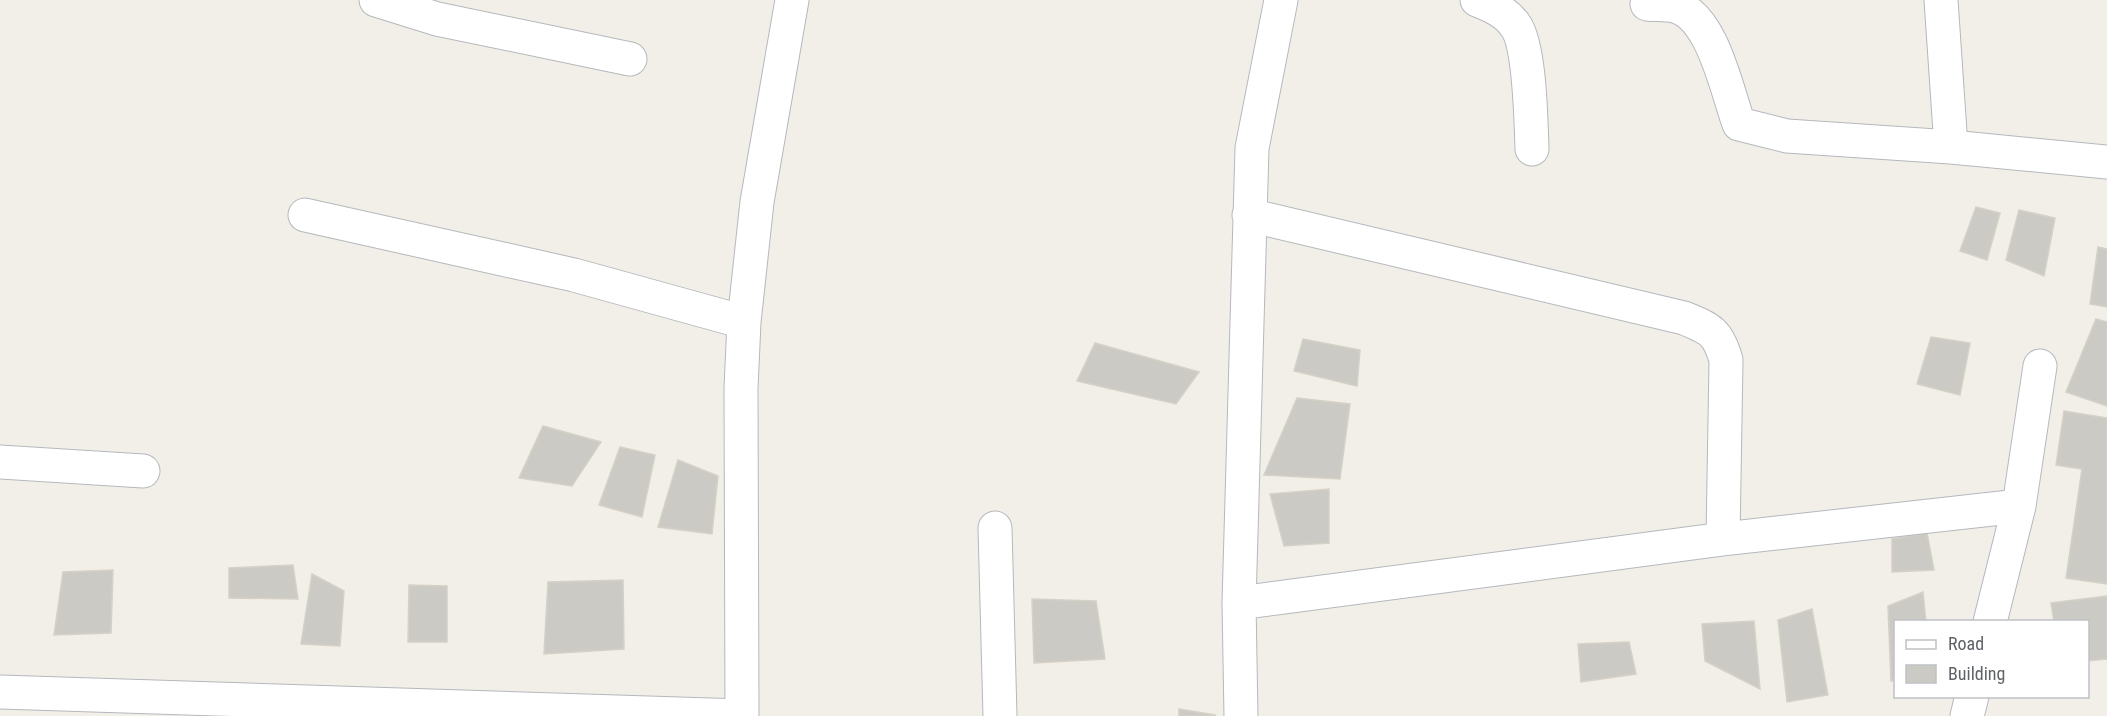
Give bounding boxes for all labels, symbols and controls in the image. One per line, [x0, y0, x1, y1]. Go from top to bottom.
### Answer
legend [1894, 620, 2089, 698]
text: Road [1948, 633, 1984, 654]
text: Building [1948, 663, 2005, 684]

